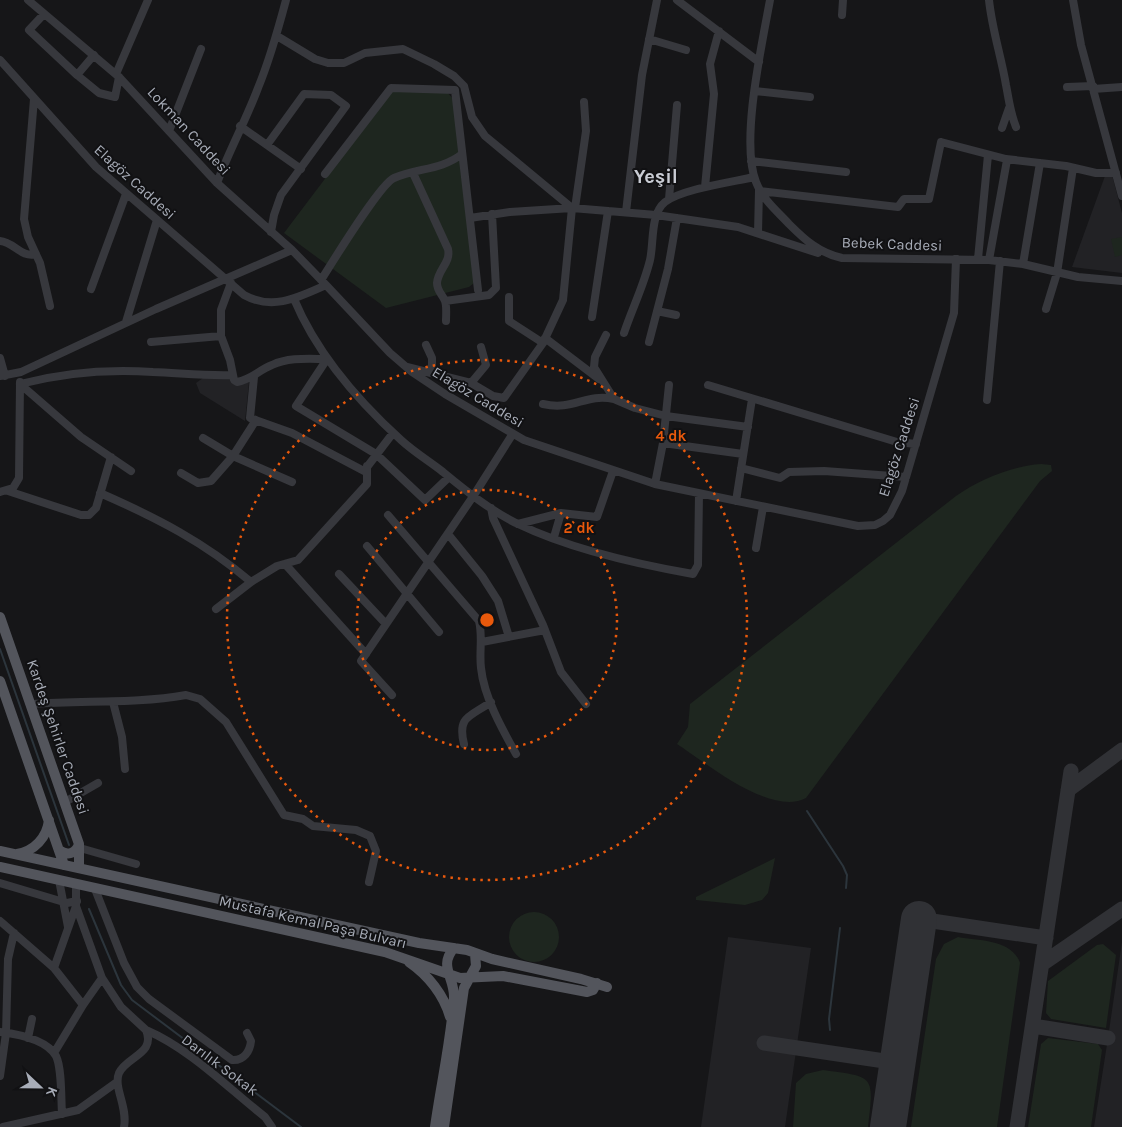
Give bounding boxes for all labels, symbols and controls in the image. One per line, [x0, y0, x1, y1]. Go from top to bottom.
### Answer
street label: Lokman Caddesi [144, 83, 234, 179]
street label: Elagöz Caddesi [91, 141, 179, 223]
district label: Yeşil [634, 165, 678, 188]
street label: Bebek Caddesi [841, 233, 943, 255]
street label: Elagöz Caddesi [429, 363, 527, 431]
street label: Elagöz Caddesi [874, 395, 924, 499]
text: 4 dk [656, 427, 687, 445]
text: 2 dk [564, 519, 595, 537]
centre of rings [478, 611, 496, 629]
street label: Kardeş Şehirler Caddesi [23, 657, 93, 817]
street label: Mustafa Kemal Paşa Bulvarı [217, 892, 409, 952]
street label: Darılık Sokak [178, 1030, 262, 1100]
north arrow [15, 1062, 65, 1112]
text: K [42, 1084, 61, 1100]

